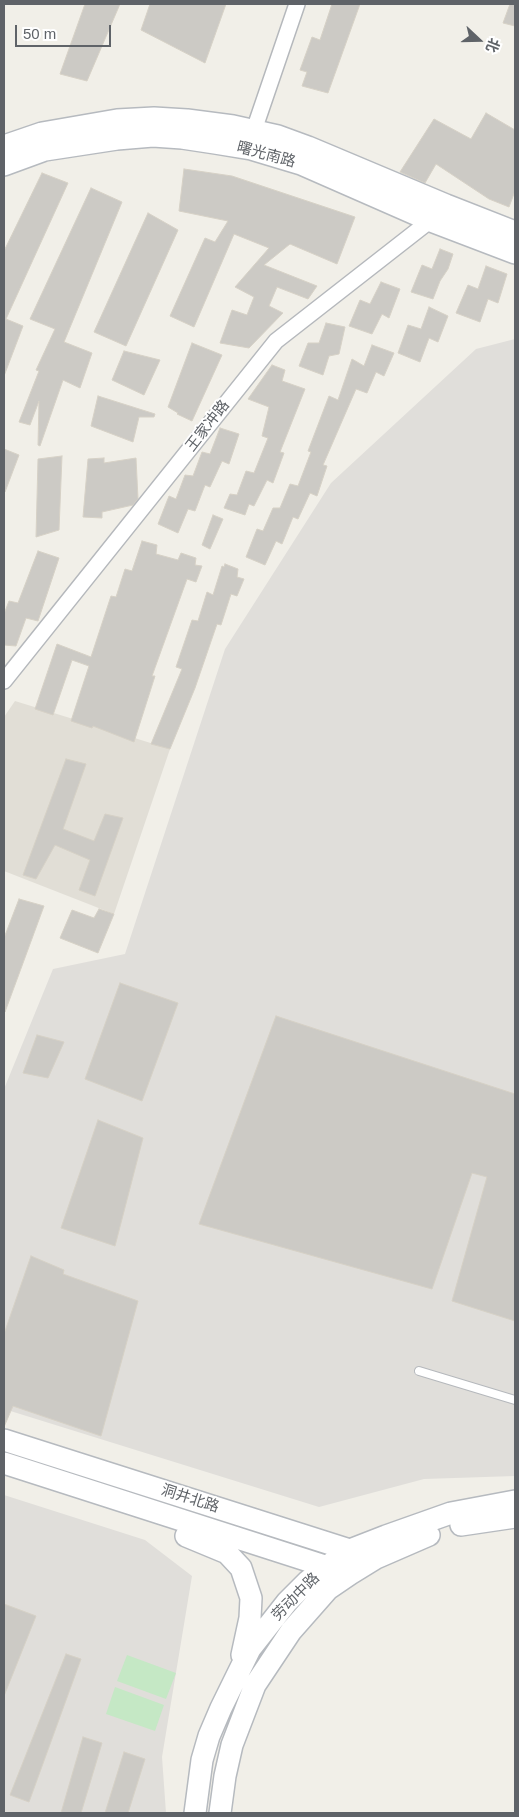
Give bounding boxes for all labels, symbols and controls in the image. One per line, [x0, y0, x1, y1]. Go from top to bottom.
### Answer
scale bar [18, 15, 114, 47]
north arrow [454, 15, 504, 65]
text: 50 m [23, 25, 56, 42]
text: 北 [483, 36, 503, 55]
street label: 曙光南路 [235, 139, 297, 171]
street label: 王家冲路 [182, 397, 234, 455]
street label: 洞井北路 [159, 1481, 221, 1517]
street label: 劳动中路 [268, 1569, 324, 1625]

